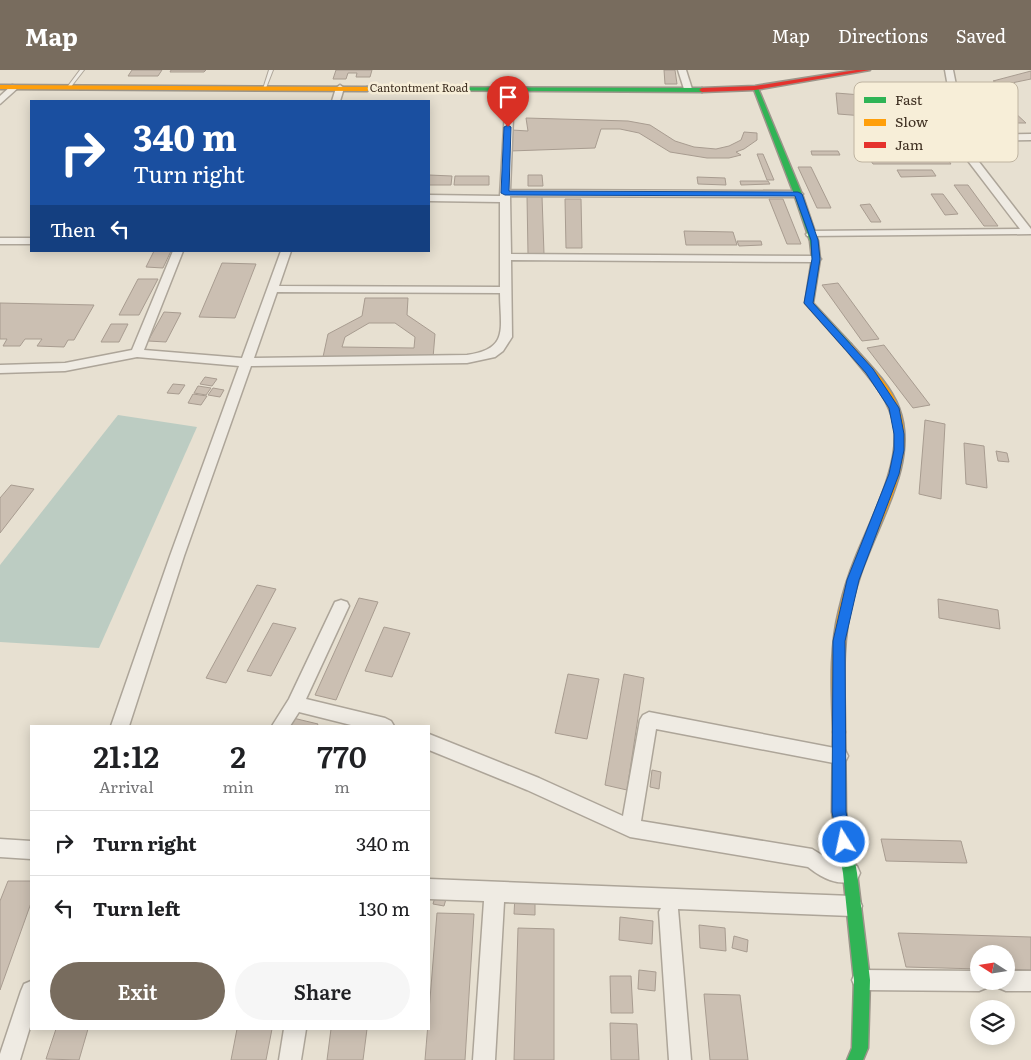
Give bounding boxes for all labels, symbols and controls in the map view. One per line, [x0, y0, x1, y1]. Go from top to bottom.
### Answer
text: Map [25, 18, 78, 53]
text: Map [772, 22, 810, 49]
text: Directions [838, 22, 928, 49]
text: Saved [956, 22, 1006, 49]
pin [487, 76, 529, 127]
street label: Cantontment Road [370, 79, 469, 95]
legend [854, 82, 1018, 162]
icon: arrive [494, 83, 522, 111]
text: Fast [895, 89, 923, 109]
text: 340 m [133, 110, 237, 162]
text: Slow [895, 111, 928, 131]
icon: right [50, 120, 115, 185]
text: Jam [895, 134, 924, 154]
text: Turn right [133, 157, 245, 190]
text: Then [50, 215, 96, 243]
icon: left [106, 215, 134, 243]
text: 21:12 [93, 733, 159, 777]
text: 2 [230, 733, 246, 777]
text: 770 [317, 733, 367, 777]
text: Arrival [99, 774, 154, 798]
text: min [222, 774, 254, 798]
text: m [334, 774, 350, 798]
position arrow [817, 815, 869, 867]
icon: right [50, 829, 78, 857]
text: Turn right [93, 829, 197, 857]
text: 340 m [356, 829, 410, 857]
icon: left [50, 894, 78, 922]
text: Turn left [93, 894, 180, 922]
text: 130 m [359, 894, 410, 922]
north arrow [970, 945, 1015, 990]
map controls [970, 945, 1015, 1045]
button: Exit [50, 962, 225, 1020]
button: Share [235, 962, 410, 1020]
button: layers [970, 1000, 1015, 1045]

